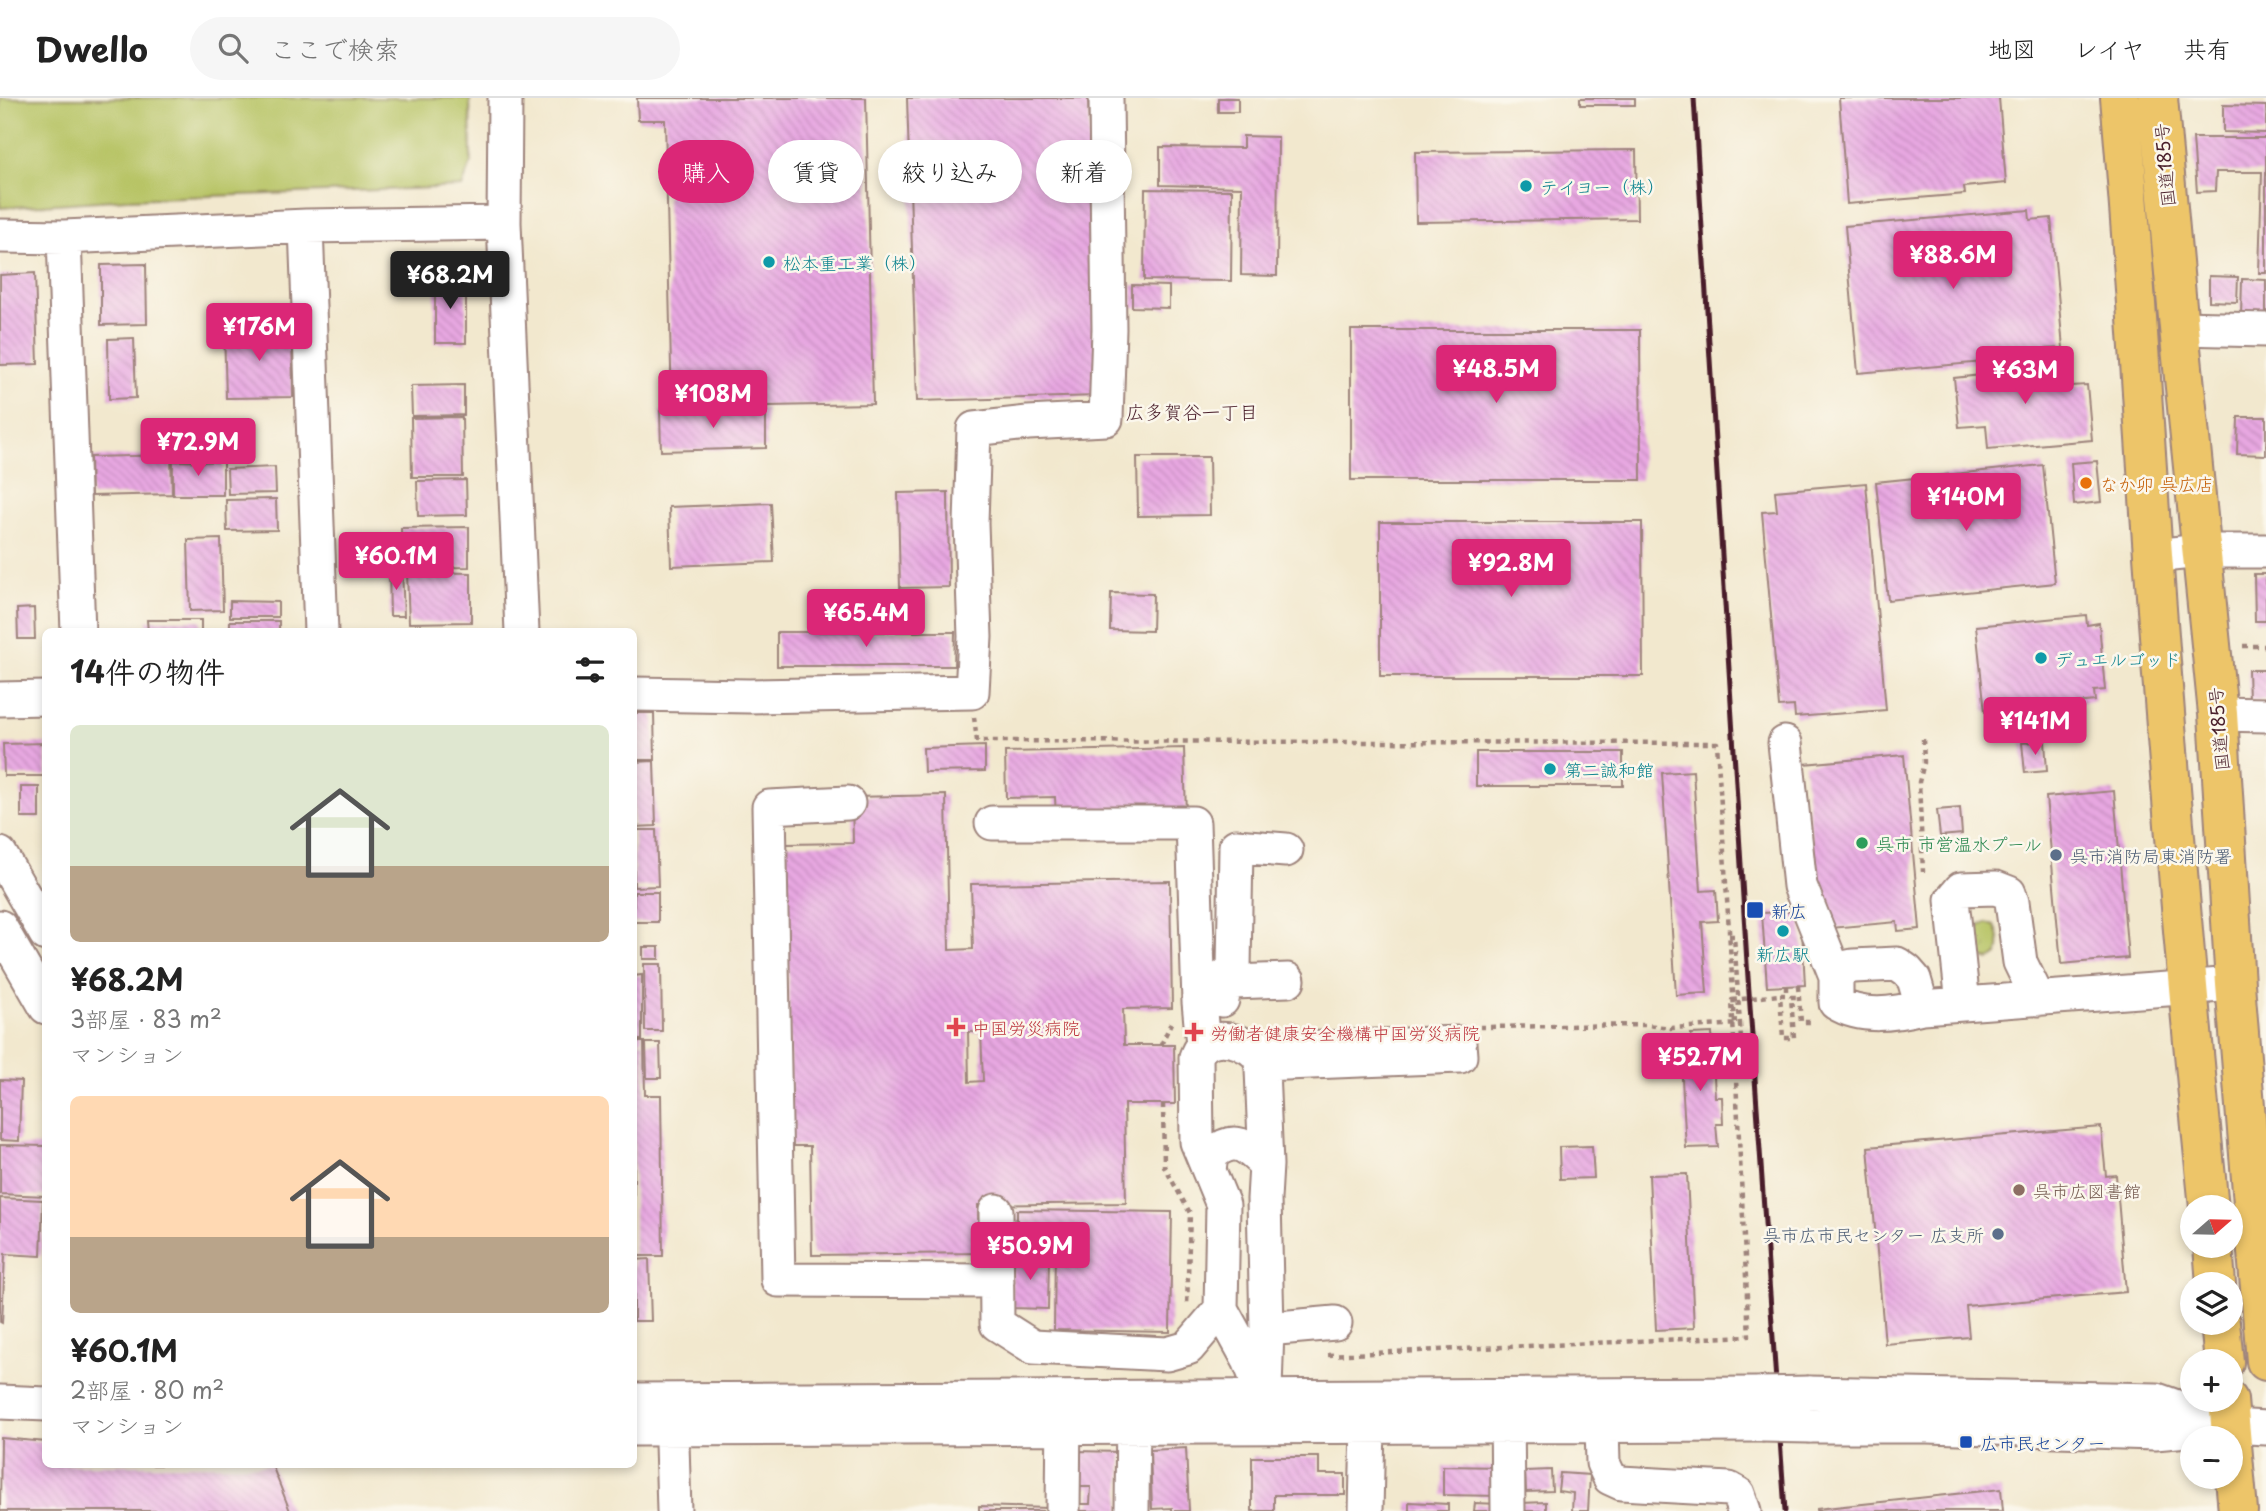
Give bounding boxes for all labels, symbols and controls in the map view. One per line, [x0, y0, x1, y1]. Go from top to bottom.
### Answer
search box [190, 17, 680, 80]
text: Dwello [35, 23, 148, 73]
icon: search [214, 29, 252, 67]
text: ここで検索 [270, 29, 400, 68]
text: 地図 [1988, 30, 2036, 66]
text: レイヤ [2074, 30, 2145, 66]
text: 共有 [2183, 30, 2231, 66]
street label: 国道185号 [2147, 122, 2181, 208]
chip: 購入 [658, 140, 754, 203]
chip: 賃貸 [768, 140, 864, 203]
chip: 絞り込み [878, 140, 1022, 203]
chip: 新着 [1036, 140, 1132, 203]
place label: テイヨー（株） [1540, 173, 1665, 200]
marker: テイヨー（株） [1518, 178, 1534, 194]
pin: ¥88.6M [1896, 232, 2010, 291]
text: ¥88.6M [1909, 236, 1997, 271]
place label: 松本重工業（株） [783, 249, 927, 276]
pin: ¥68.2M [393, 252, 507, 311]
marker: 松本重工業（株） [761, 254, 777, 270]
text: ¥68.2M [406, 256, 494, 291]
pin: ¥176M [210, 303, 308, 363]
text: ¥176M [222, 308, 296, 343]
pin: ¥48.5M [1439, 345, 1553, 405]
pin: ¥63M [1984, 346, 2066, 406]
text: ¥48.5M [1452, 350, 1540, 385]
text: ¥63M [1992, 351, 2058, 386]
pin: ¥108M [664, 370, 762, 430]
text: ¥108M [674, 375, 752, 410]
district label: 広多賀谷一丁目 [1125, 397, 1259, 425]
pin: ¥72.9M [141, 418, 255, 478]
text: ¥72.9M [157, 423, 239, 458]
place label: なか卯 呉広店 [2100, 470, 2214, 497]
pin: ¥140M [1917, 474, 2015, 533]
marker: なか卯 呉広店 [2078, 475, 2094, 491]
text: ¥140M [1927, 478, 2005, 513]
pin: ¥60.1M [339, 532, 453, 592]
text: ¥60.1M [355, 537, 437, 572]
pin: ¥92.8M [1454, 540, 1568, 599]
text: ¥92.8M [1468, 544, 1554, 579]
pin: ¥65.4M [809, 589, 923, 649]
text: ¥65.4M [823, 594, 909, 629]
place label: デュエルゴッド [2055, 645, 2181, 672]
text: 14件の物件 [70, 648, 225, 693]
marker: デュエルゴッド [2033, 650, 2049, 666]
icon: filters [571, 651, 609, 689]
street label: 国道185号 [2201, 686, 2235, 772]
pin: ¥141M [1986, 698, 2084, 757]
text: ¥141M [2000, 702, 2070, 737]
place label: 第二誠和館 [1564, 756, 1654, 783]
marker: 第二誠和館 [1542, 761, 1558, 777]
icon: home [277, 770, 403, 896]
place label: 呉市 市営温水プール [1876, 830, 2042, 857]
marker: 呉市 市営温水プール [1854, 835, 1870, 851]
place label: 呉市消防局東消防署 [2070, 842, 2232, 869]
marker: 呉市消防局東消防署 [2048, 847, 2064, 863]
place label: 新広 [1771, 897, 1807, 924]
marker: 新広 [1745, 900, 1765, 920]
marker: 新広駅 [1775, 923, 1791, 939]
place label: 新広駅 [1756, 940, 1810, 967]
text: ¥68.2M [70, 956, 184, 1001]
text: 3部屋 · 83 m² [70, 1001, 222, 1036]
place label: 中国労災病院 [972, 1014, 1080, 1041]
marker: 中国労災病院 [946, 1017, 966, 1037]
place label: 労働者健康安全機構中国労災病院 [1210, 1019, 1480, 1046]
marker: 労働者健康安全機構中国労災病院 [1184, 1022, 1204, 1042]
pin: ¥52.7M [1643, 1034, 1757, 1093]
text: マンション [70, 1036, 184, 1071]
text: ¥52.7M [1658, 1038, 1742, 1073]
icon: home [277, 1141, 403, 1267]
place label: 呉市広図書館 [2033, 1177, 2141, 1204]
marker: 呉市広図書館 [2011, 1182, 2027, 1198]
north arrow [2180, 1195, 2244, 1258]
map controls [2180, 1195, 2243, 1489]
place label: 呉市広市民センター 広支所 [1763, 1221, 1984, 1248]
pin: ¥50.9M [973, 1222, 1087, 1282]
marker: 呉市広市民センター 広支所 [1990, 1226, 2006, 1242]
text: ¥50.9M [987, 1227, 1073, 1262]
button: layers [2180, 1272, 2243, 1335]
text: ¥60.1M [70, 1327, 178, 1372]
button: + [2180, 1349, 2243, 1412]
text: 2部屋 · 80 m² [70, 1372, 224, 1407]
text: マンション [70, 1407, 184, 1442]
button: − [2180, 1426, 2243, 1489]
place label: 広市民センター [1980, 1429, 2105, 1456]
marker: 広市民センター [1958, 1434, 1974, 1450]

